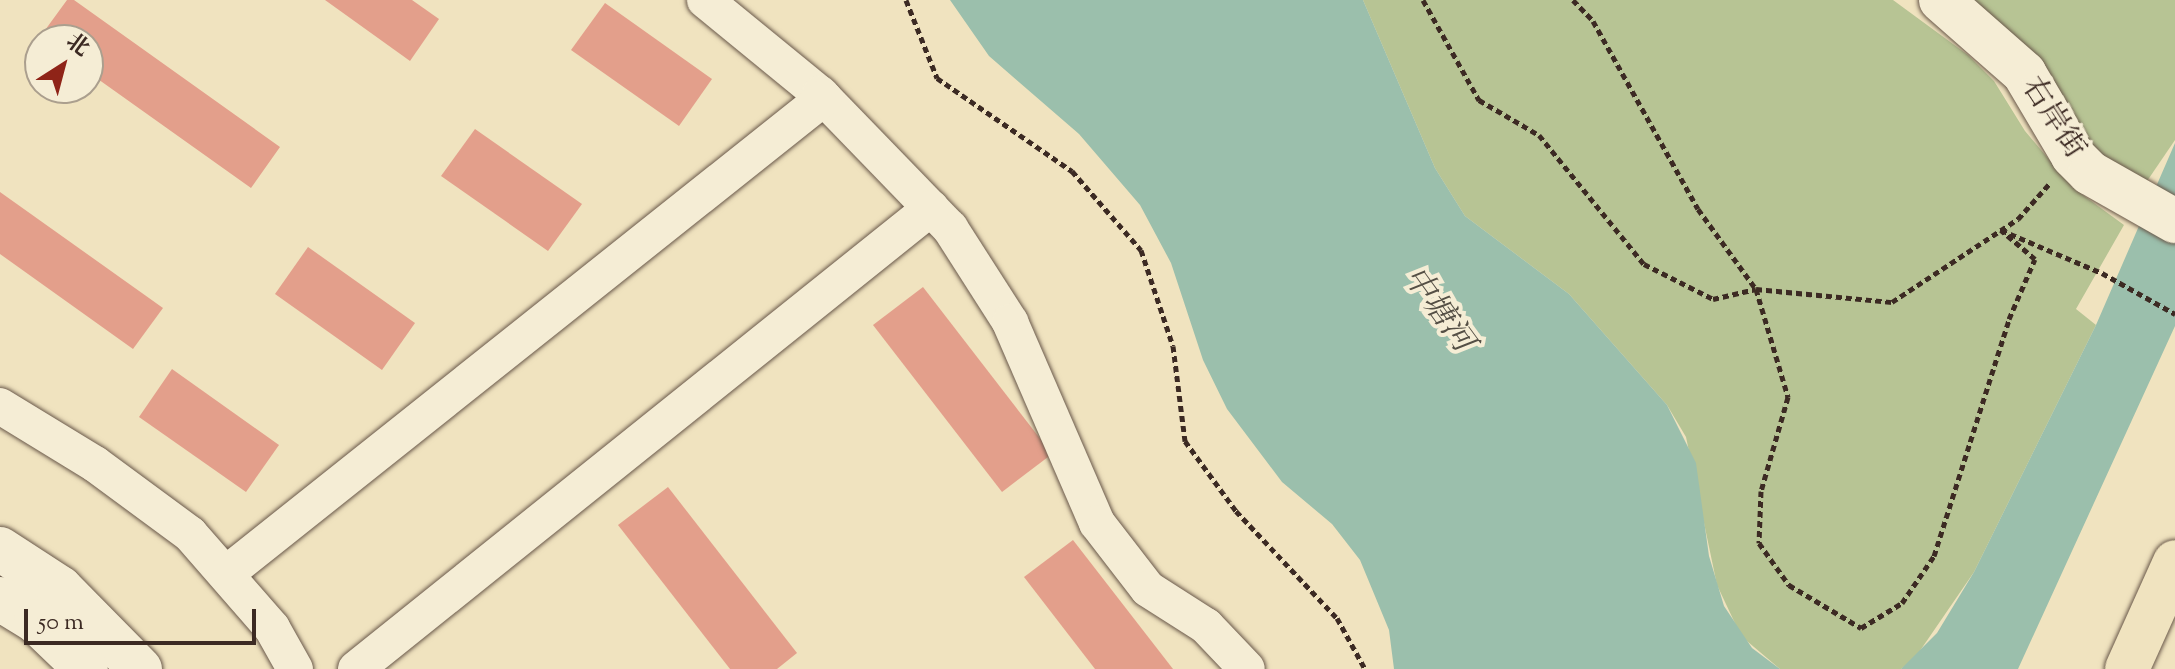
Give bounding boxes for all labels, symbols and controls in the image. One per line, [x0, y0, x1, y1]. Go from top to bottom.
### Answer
north arrow [24, 24, 104, 104]
text: 北 [59, 27, 95, 66]
street label: 右岸街 [2012, 71, 2092, 167]
water label: 中塘河 [1393, 260, 1481, 360]
scale bar [28, 593, 260, 643]
text: 50 m [38, 606, 84, 640]

